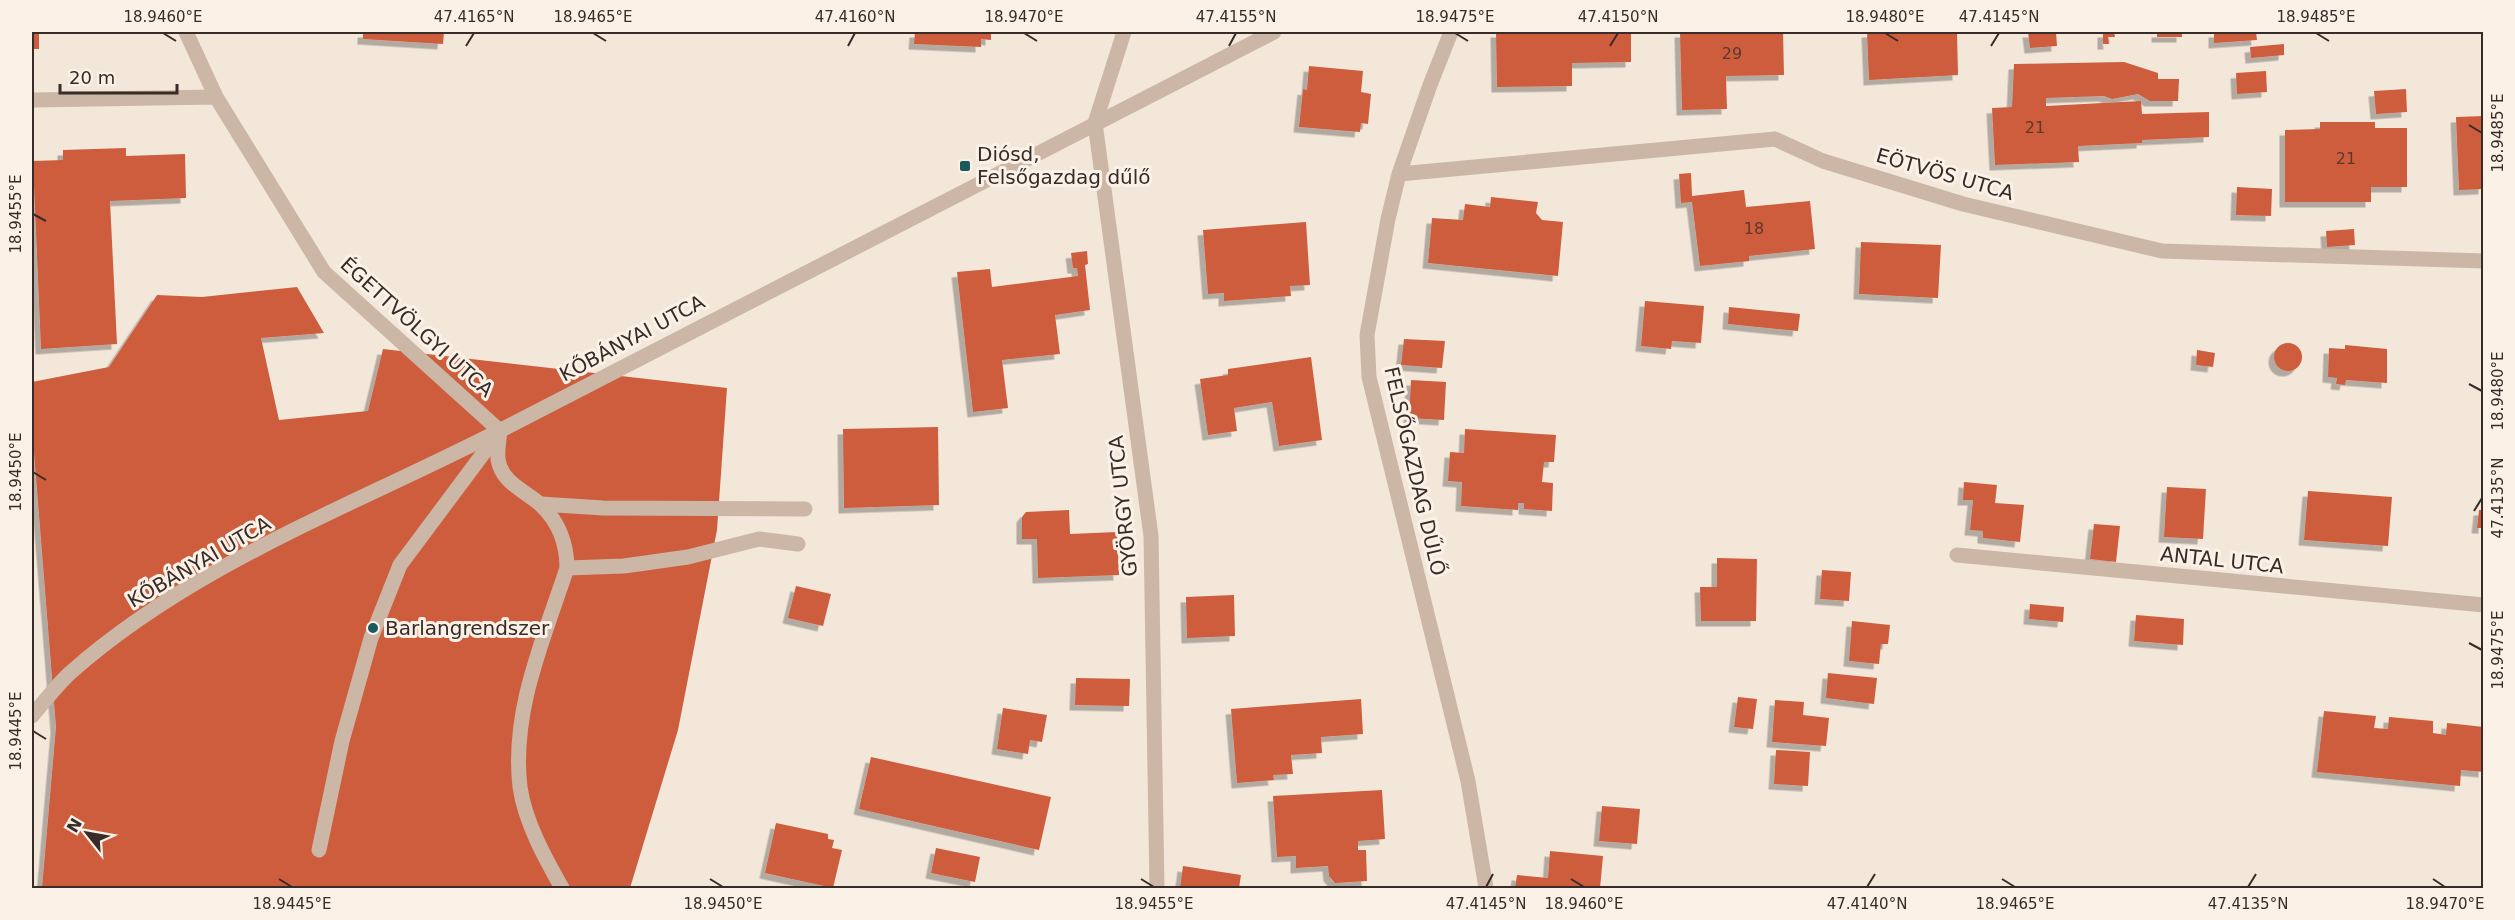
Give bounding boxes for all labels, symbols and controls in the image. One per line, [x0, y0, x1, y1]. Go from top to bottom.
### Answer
text: 18.9460°E [123, 8, 203, 26]
text: 47.4165°N [434, 8, 514, 26]
text: 18.9465°E [553, 8, 633, 26]
text: 47.4160°N [815, 8, 895, 26]
text: 18.9470°E [984, 8, 1064, 26]
text: 47.4155°N [1196, 8, 1276, 26]
text: 18.9475°E [1415, 8, 1495, 26]
text: 47.4150°N [1578, 8, 1658, 26]
text: 18.9480°E [1845, 8, 1925, 26]
text: 47.4145°N [1959, 8, 2039, 26]
text: 18.9485°E [2276, 8, 2356, 26]
house number: 29 [1722, 44, 1742, 63]
scale bar [60, 57, 177, 95]
text: 20 m [69, 67, 115, 88]
text: 18.9485°E [2489, 93, 2507, 173]
house number: 21 [2025, 118, 2045, 137]
place label: Diósd, Felsőgazdag dűlő [977, 142, 1151, 189]
street label: EÖTVÖS UTCA [1873, 143, 2017, 205]
house number: 21 [2336, 149, 2356, 168]
marker: Diósd, Felsőgazdag dűlő [958, 159, 972, 173]
text: 18.9455°E [7, 174, 25, 254]
house number: 18 [1744, 219, 1764, 238]
street label: ÉGETTVÖLGYI UTCA [336, 252, 499, 402]
street label: KŐBÁNYAI UTCA [555, 289, 709, 386]
text: 18.9480°E [2489, 351, 2507, 431]
street label: FELSŐGAZDAG DŰLŐ [1379, 364, 1451, 578]
text: 18.9450°E [7, 432, 25, 512]
street label: GYÖRGY UTCA [1104, 434, 1142, 578]
text: 47.4135°N [2489, 458, 2507, 538]
street label: KŐBÁNYAI UTCA [123, 511, 275, 613]
street label: ANTAL UTCA [2159, 542, 2285, 578]
text: 18.9475°E [2489, 610, 2507, 690]
place label: Barlangrendszer [385, 616, 550, 640]
marker: Barlangrendszer [366, 621, 380, 635]
text: 18.9445°E [7, 691, 25, 771]
north arrow [57, 803, 117, 863]
text: N [63, 815, 86, 836]
text: 18.9445°E [252, 895, 332, 913]
text: 18.9450°E [683, 895, 763, 913]
text: 18.9455°E [1114, 895, 1194, 913]
text: 47.4145°N [1446, 895, 1526, 913]
text: 18.9460°E [1544, 895, 1624, 913]
text: 47.4140°N [1827, 895, 1907, 913]
text: 18.9465°E [1975, 895, 2055, 913]
text: 47.4135°N [2208, 895, 2288, 913]
text: 18.9470°E [2405, 895, 2485, 913]

